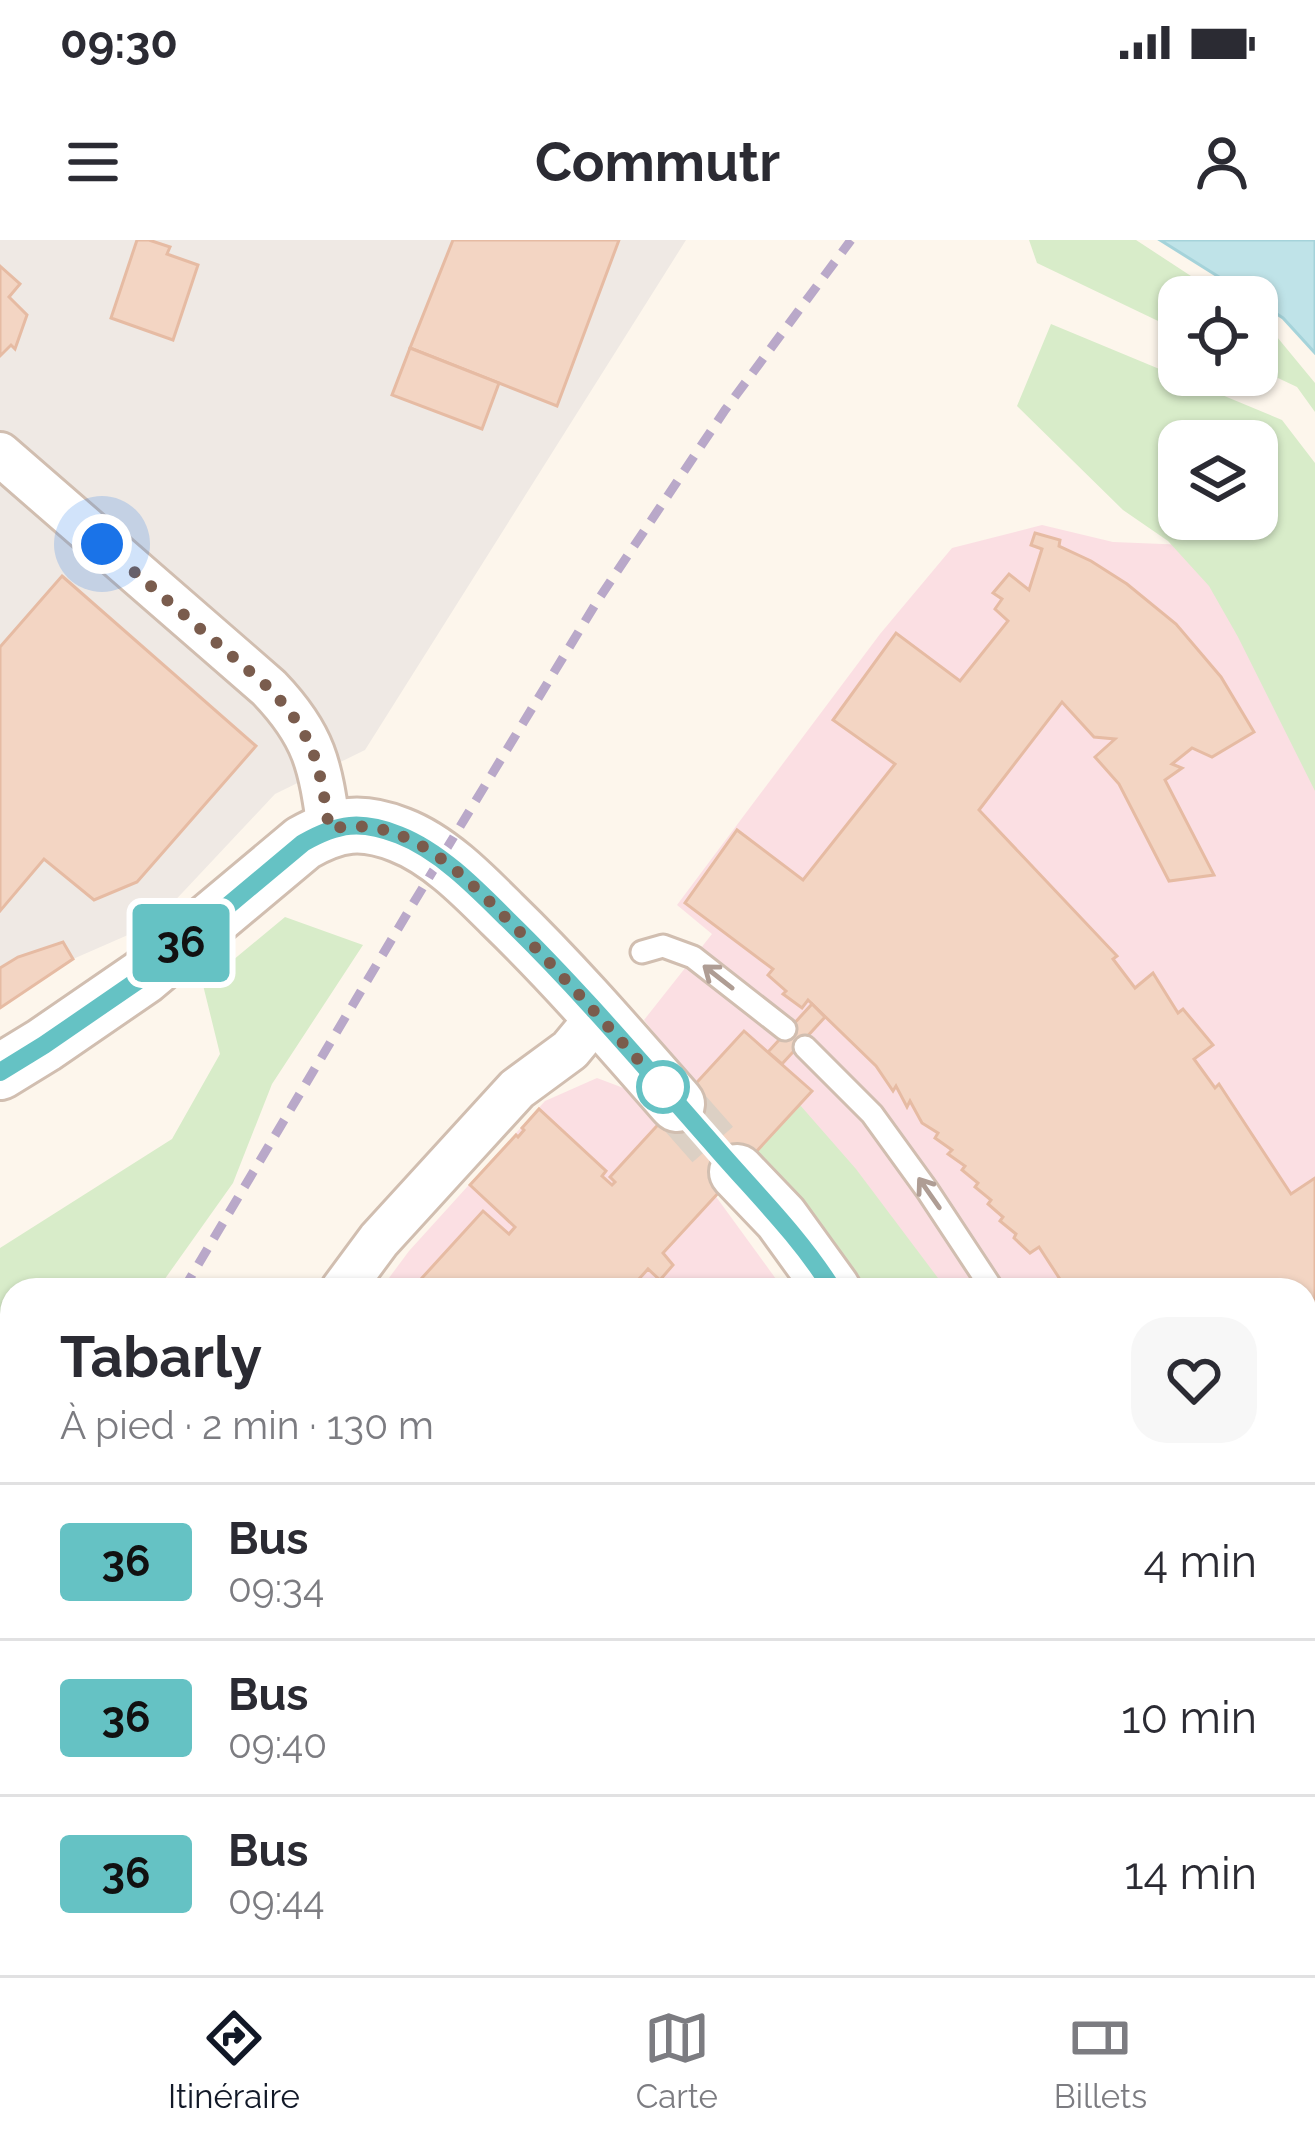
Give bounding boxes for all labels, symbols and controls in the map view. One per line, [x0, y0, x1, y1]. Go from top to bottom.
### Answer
text: 09:30 [60, 16, 178, 69]
icon: menu [60, 129, 126, 195]
icon: person [1189, 129, 1255, 195]
text: Commutr [535, 130, 780, 194]
map controls [1158, 276, 1278, 540]
button: locate [1158, 276, 1278, 396]
button: layers [1158, 420, 1278, 540]
your location [72, 514, 132, 574]
line badge: 36 [127, 904, 235, 982]
text: 36 [157, 918, 205, 967]
one-way arrow [702, 964, 734, 991]
unlabelled marker [638, 1062, 688, 1112]
one-way arrow [917, 1176, 942, 1210]
button: heart [1131, 1317, 1257, 1443]
text: Tabarly [60, 1323, 262, 1390]
text: À pied · 2 min · 130 m [60, 1402, 434, 1448]
text: Bus [228, 1512, 309, 1565]
text: 4 min [1144, 1535, 1257, 1588]
text: 36 [102, 1537, 150, 1586]
text: 09:34 [228, 1565, 324, 1611]
text: Bus [228, 1668, 309, 1721]
text: 10 min [1121, 1691, 1257, 1744]
text: 36 [102, 1693, 150, 1742]
text: 09:40 [228, 1721, 327, 1767]
text: Bus [228, 1824, 309, 1877]
text: 14 min [1124, 1847, 1257, 1900]
text: 36 [102, 1849, 150, 1898]
text: 09:44 [228, 1877, 325, 1923]
tab: Itinéraire [168, 2005, 300, 2116]
tab: Carte [636, 2005, 718, 2116]
tab: Billets [1054, 2005, 1147, 2116]

